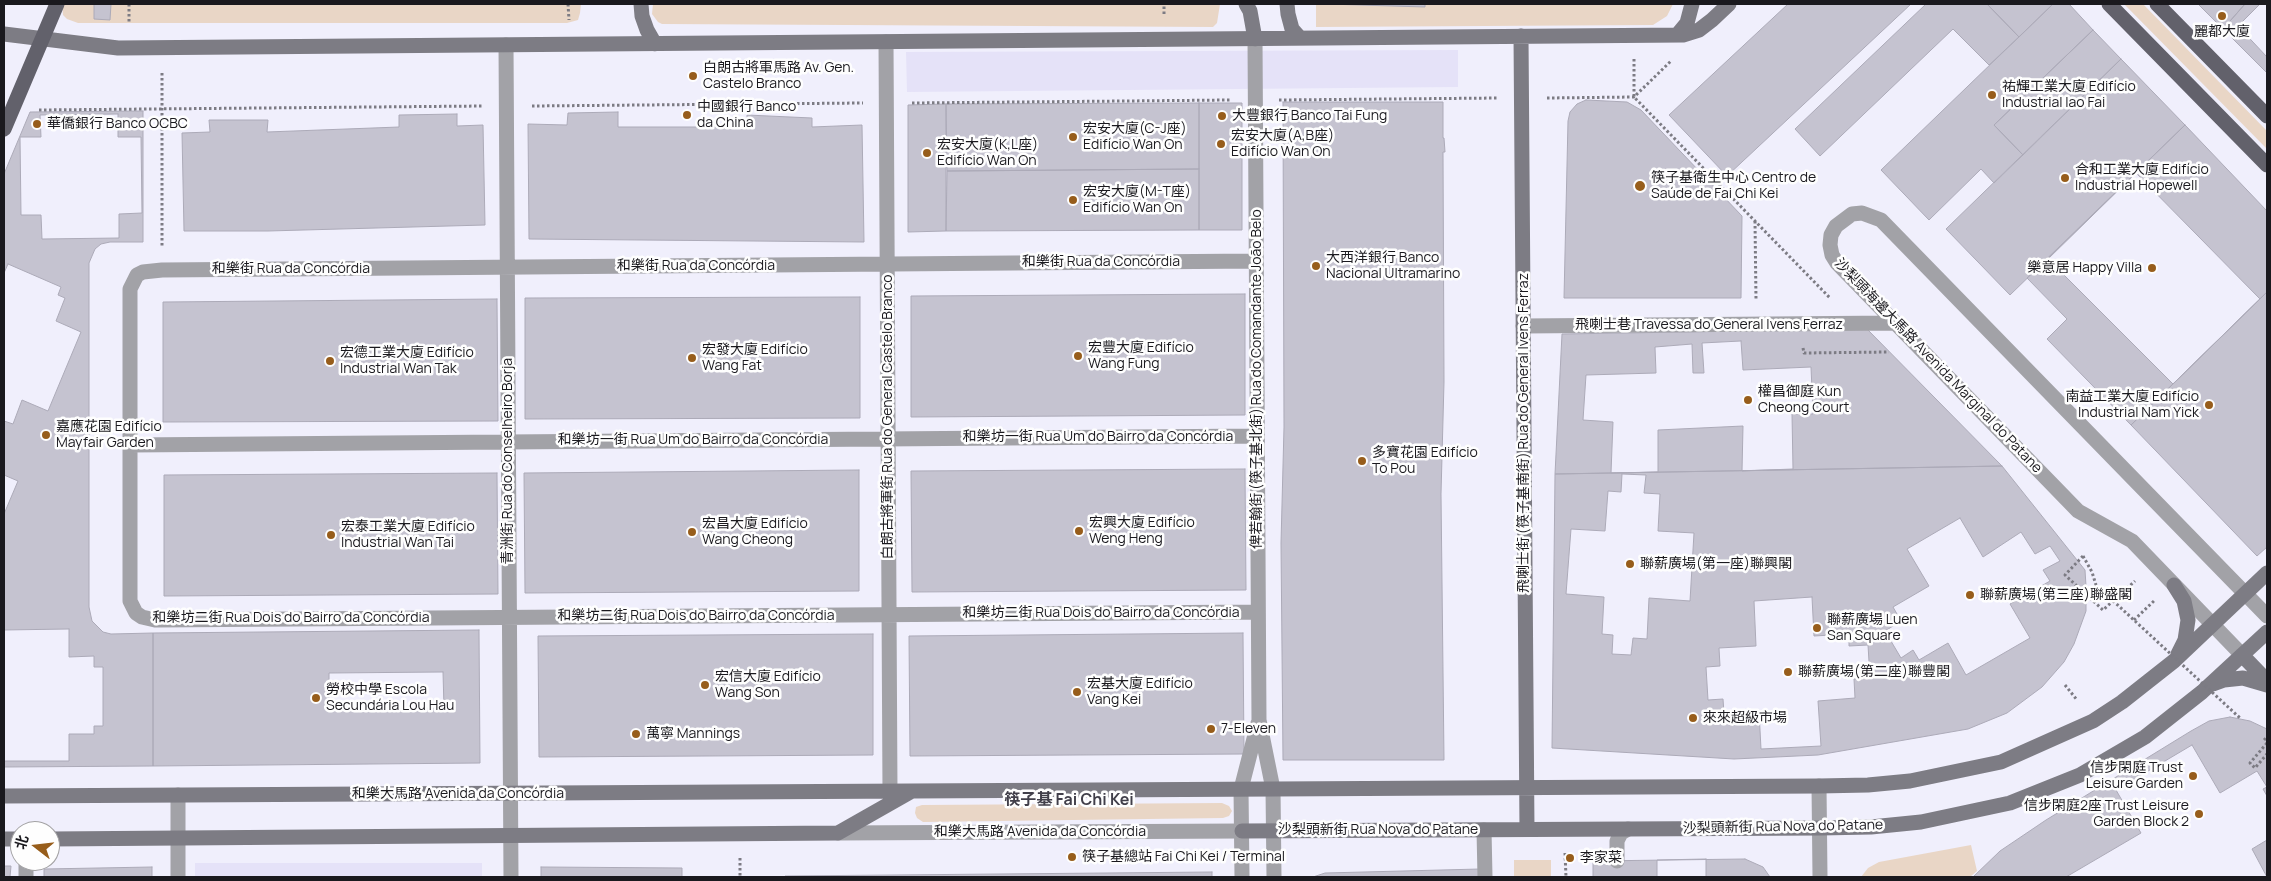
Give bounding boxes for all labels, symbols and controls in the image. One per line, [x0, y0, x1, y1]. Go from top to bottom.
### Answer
marker: 麗都大廈 [2216, 10, 2228, 22]
place label: 麗都大廈 [2194, 24, 2250, 40]
place label: 白朗古將軍馬路 Av. Gen. Castelo Branco [703, 60, 854, 92]
marker: 白朗古將軍馬路 Av. Gen. Castelo Branco [687, 70, 699, 82]
place label: 祐輝工業大廈 Edifício Industrial Iao Fai [2002, 79, 2136, 111]
marker: 祐輝工業大廈 Edifício Industrial Iao Fai [1986, 89, 1998, 101]
place label: 中國銀行 Banco da China [697, 99, 796, 132]
place label: 大豐銀行 Banco Tai Fung [1232, 108, 1387, 124]
marker: 中國銀行 Banco da China [681, 109, 693, 121]
marker: 大豐銀行 Banco Tai Fung [1216, 110, 1228, 122]
place label: 華僑銀行 Banco OCBC [47, 116, 188, 132]
marker: 華僑銀行 Banco OCBC [31, 118, 43, 130]
place label: 宏安大廈(C-J座) Edifício Wan On [1083, 121, 1187, 154]
place label: 宏安大廈(A,B座) Edifício Wan On [1231, 128, 1334, 160]
marker: 宏安大廈(C-J座) Edifício Wan On [1067, 131, 1079, 143]
place label: 宏安大廈(K,L座) Edifício Wan On [937, 137, 1038, 170]
marker: 宏安大廈(A,B座) Edifício Wan On [1215, 138, 1227, 150]
marker: 宏安大廈(K,L座) Edifício Wan On [921, 147, 933, 159]
place label: 合和工業大廈 Edifício Industrial Hopewell [2075, 162, 2209, 194]
place label: 筷子基衛生中心 Centro de Saúde de Fai Chi Kei [1651, 170, 1816, 202]
marker: 合和工業大廈 Edifício Industrial Hopewell [2059, 172, 2071, 184]
marker: 筷子基衛生中心 Centro de Saúde de Fai Chi Kei [1633, 179, 1647, 193]
place label: 宏安大廈(M-T座) Edifício Wan On [1083, 184, 1191, 216]
marker: 宏安大廈(M-T座) Edifício Wan On [1067, 194, 1079, 206]
street label: 俾若翰街 (筷子基北街) Rua do Comandante João Belo [1249, 209, 1265, 549]
place label: 大西洋銀行 Banco Nacional Ultramarino [1326, 250, 1460, 282]
street label: 和樂街 Rua da Concórdia [1022, 254, 1180, 270]
street label: 沙梨頭海邊大馬路 Avenida Marginal do Patane [1831, 255, 2045, 477]
street label: 和樂街 Rua da Concórdia [617, 258, 775, 274]
marker: 大西洋銀行 Banco Nacional Ultramarino [1310, 260, 1322, 272]
place label: 樂意居 Happy Villa [2028, 260, 2142, 276]
street label: 和樂街 Rua da Concórdia [212, 261, 370, 277]
marker: 樂意居 Happy Villa [2146, 262, 2158, 274]
street label: 飛喇士街 (筷子基南街) Rua do General Ivens Ferraz [1516, 273, 1532, 593]
street label: 白朗古將軍街 Rua do General Castelo Branco [880, 274, 896, 560]
street label: 飛喇士巷 Travessa do General Ivens Ferraz [1575, 317, 1843, 333]
place label: 宏豐大廈 Edifício Wang Fung [1088, 340, 1194, 372]
place label: 宏發大廈 Edifício Wang Fat [702, 342, 808, 374]
place label: 宏德工業大廈 Edifício Industrial Wan Tak [340, 345, 474, 378]
marker: 宏豐大廈 Edifício Wang Fung [1072, 350, 1084, 362]
marker: 宏發大廈 Edifício Wang Fat [686, 352, 698, 364]
marker: 宏德工業大廈 Edifício Industrial Wan Tak [324, 355, 336, 367]
street label: 青洲街 Rua do Conselheiro Borja [500, 358, 516, 564]
place label: 權昌御庭 Kun Cheong Court [1758, 384, 1849, 417]
place label: 南益工業大廈 Edifício Industrial Nam Yick [2065, 389, 2199, 422]
marker: 權昌御庭 Kun Cheong Court [1742, 394, 1754, 406]
marker: 南益工業大廈 Edifício Industrial Nam Yick [2203, 399, 2215, 411]
place label: 嘉應花園 Edifício Mayfair Garden [56, 419, 162, 452]
marker: 嘉應花園 Edifício Mayfair Garden [40, 429, 52, 441]
street label: 和樂坊一街 Rua Um do Bairro da Concórdia [963, 429, 1233, 445]
street label: 和樂坊一街 Rua Um do Bairro da Concórdia [558, 432, 828, 448]
place label: 多寶花園 Edifício To Pou [1372, 445, 1478, 478]
marker: 多寶花園 Edifício To Pou [1356, 455, 1368, 467]
place label: 宏興大廈 Edifício Weng Heng [1089, 515, 1195, 548]
place label: 宏昌大廈 Edifício Wang Cheong [702, 516, 808, 548]
place label: 宏泰工業大廈 Edifício Industrial Wan Tai [341, 519, 475, 552]
marker: 宏興大廈 Edifício Weng Heng [1073, 525, 1085, 537]
marker: 宏昌大廈 Edifício Wang Cheong [686, 526, 698, 538]
marker: 宏泰工業大廈 Edifício Industrial Wan Tai [325, 529, 337, 541]
place label: 聯薪廣場(第一座)聯興閣 [1640, 556, 1792, 572]
marker: 聯薪廣場(第一座)聯興閣 [1624, 558, 1636, 570]
place label: 聯薪廣場(第三座)聯盛閣 [1980, 587, 2132, 603]
marker: 聯薪廣場(第三座)聯盛閣 [1964, 589, 1976, 601]
street label: 和樂坊二街 Rua Dois do Bairro da Concórdia [962, 605, 1240, 621]
street label: 和樂坊二街 Rua Dois do Bairro da Concórdia [557, 608, 835, 624]
street label: 和樂坊二街 Rua Dois do Bairro da Concórdia [152, 610, 430, 626]
place label: 聯薪廣場 Luen San Square [1827, 612, 1918, 644]
marker: 聯薪廣場 Luen San Square [1811, 622, 1823, 634]
place label: 聯薪廣場(第二座)聯豐閣 [1798, 664, 1950, 680]
marker: 聯薪廣場(第二座)聯豐閣 [1782, 666, 1794, 678]
place label: 宏信大廈 Edifício Wang Son [715, 669, 821, 702]
place label: 宏基大廈 Edifício Vang Kei [1087, 676, 1193, 709]
marker: 宏信大廈 Edifício Wang Son [699, 679, 711, 691]
place label: 勞校中學 Escola Secundária Lou Hau [326, 682, 454, 714]
marker: 宏基大廈 Edifício Vang Kei [1071, 686, 1083, 698]
marker: 勞校中學 Escola Secundária Lou Hau [310, 692, 322, 704]
place label: 來來超級市場 [1703, 710, 1787, 726]
marker: 來來超級市場 [1687, 712, 1699, 724]
place label: 7-Eleven [1221, 721, 1276, 737]
marker: 7-Eleven [1205, 723, 1217, 735]
place label: 萬寧 Mannings [646, 726, 740, 742]
marker: 萬寧 Mannings [630, 728, 642, 740]
place label: 信步閑庭 Trust Leisure Garden [2086, 760, 2183, 792]
marker: 信步閑庭 Trust Leisure Garden [2187, 770, 2199, 782]
street label: 和樂大馬路 Avenida da Concórdia [352, 786, 564, 802]
district label: 筷子基 Fai Chi Kei [1004, 791, 1134, 811]
place label: 信步閑庭2座 Trust Leisure Garden Block 2 [2024, 798, 2189, 830]
marker: 信步閑庭2座 Trust Leisure Garden Block 2 [2193, 808, 2205, 820]
street label: 沙梨頭新街 Rua Nova do Patane [1683, 817, 1883, 837]
north arrow [10, 821, 60, 871]
street label: 沙梨頭新街 Rua Nova do Patane [1278, 822, 1478, 838]
street label: 和樂大馬路 Avenida da Concórdia [934, 824, 1146, 840]
text: 北 [10, 833, 32, 851]
place label: 筷子基總站 Fai Chi Kei / Terminal [1082, 849, 1285, 865]
place label: 李家菜 [1580, 850, 1622, 866]
marker: 筷子基總站 Fai Chi Kei / Terminal [1066, 851, 1078, 863]
marker: 李家菜 [1564, 852, 1576, 864]

